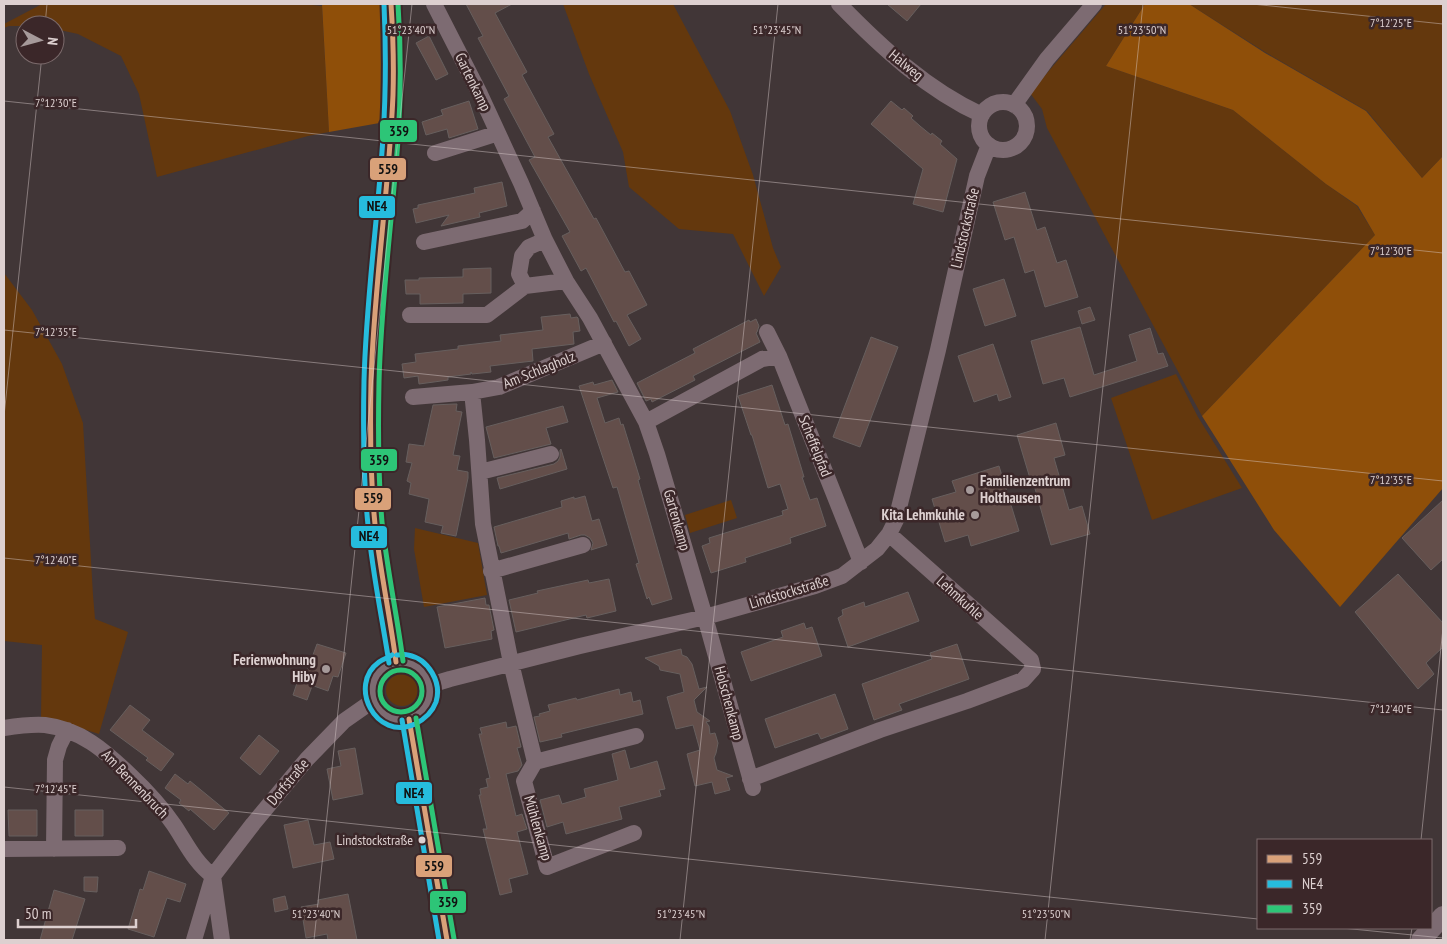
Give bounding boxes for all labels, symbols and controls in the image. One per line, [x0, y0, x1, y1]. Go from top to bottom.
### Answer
north arrow [15, 15, 65, 65]
text: 7°12'25"E [1370, 15, 1412, 30]
text: 51°23'40"N [387, 22, 435, 37]
text: 51°23'45"N [753, 22, 801, 37]
text: 51°23'50"N [1118, 22, 1166, 37]
text: N [44, 37, 62, 46]
street label: Halweg [885, 45, 927, 84]
street label: Gartenkamp [451, 49, 496, 114]
text: 7°12'30"E [35, 95, 77, 110]
line badge: 359 [379, 119, 418, 143]
text: 359 [389, 122, 409, 140]
line badge: 559 [369, 157, 407, 181]
text: 559 [378, 160, 398, 178]
street label: Lindstockstraße [946, 186, 983, 270]
line badge: NE4 [358, 195, 396, 219]
text: NE4 [367, 197, 387, 215]
text: 7°12'30"E [1370, 243, 1412, 258]
text: 7°12'35"E [35, 324, 77, 339]
street label: Am Schlagholz [500, 346, 578, 393]
street label: Scheffelpfad [795, 412, 836, 479]
line badge: 359 [360, 448, 398, 472]
text: 359 [369, 451, 389, 469]
place label: Familienzentrum Holthausen [980, 471, 1070, 507]
text: 7°12'35"E [1370, 472, 1412, 487]
marker: Familienzentrum Holthausen [964, 484, 976, 496]
line badge: 559 [354, 487, 392, 511]
street label: Gartenkamp [660, 487, 695, 553]
text: 559 [363, 489, 383, 507]
place label: Kita Lehmkuhle [881, 505, 965, 524]
marker: Kita Lehmkuhle [969, 509, 981, 521]
line badge: NE4 [350, 525, 388, 549]
text: NE4 [359, 527, 379, 545]
text: 7°12'40"E [35, 552, 77, 567]
street label: Lindstockstraße [747, 570, 831, 613]
street label: Lehmkuhle [933, 572, 988, 624]
place label: Ferienwohnung Hiby [233, 650, 317, 686]
marker: Ferienwohnung Hiby [320, 663, 332, 675]
street label: Holschenkamp [710, 664, 748, 742]
text: 7°12'40"E [1370, 701, 1412, 716]
street label: Am Bennenbruch [98, 745, 173, 822]
street label: Dorfstraße [263, 754, 313, 809]
text: 7°12'45"E [35, 781, 77, 796]
line badge: NE4 [395, 781, 433, 805]
text: NE4 [404, 784, 424, 802]
street label: Mühlenkamp [520, 793, 557, 863]
place label: Lindstockstraße [336, 831, 413, 849]
marker: Lindstockstraße [417, 835, 427, 845]
legend [1257, 839, 1432, 929]
text: 559 [1302, 849, 1322, 868]
line badge: 559 [415, 854, 453, 878]
text: 559 [424, 857, 444, 875]
text: NE4 [1302, 874, 1324, 893]
line badge: 359 [429, 890, 467, 914]
text: 359 [438, 893, 458, 911]
scale bar [18, 896, 135, 928]
text: 359 [1302, 899, 1322, 918]
text: 50 m [25, 904, 51, 923]
text: 51°23'40"N [292, 906, 340, 921]
text: 51°23'45"N [657, 906, 705, 921]
text: 51°23'50"N [1022, 906, 1070, 921]

